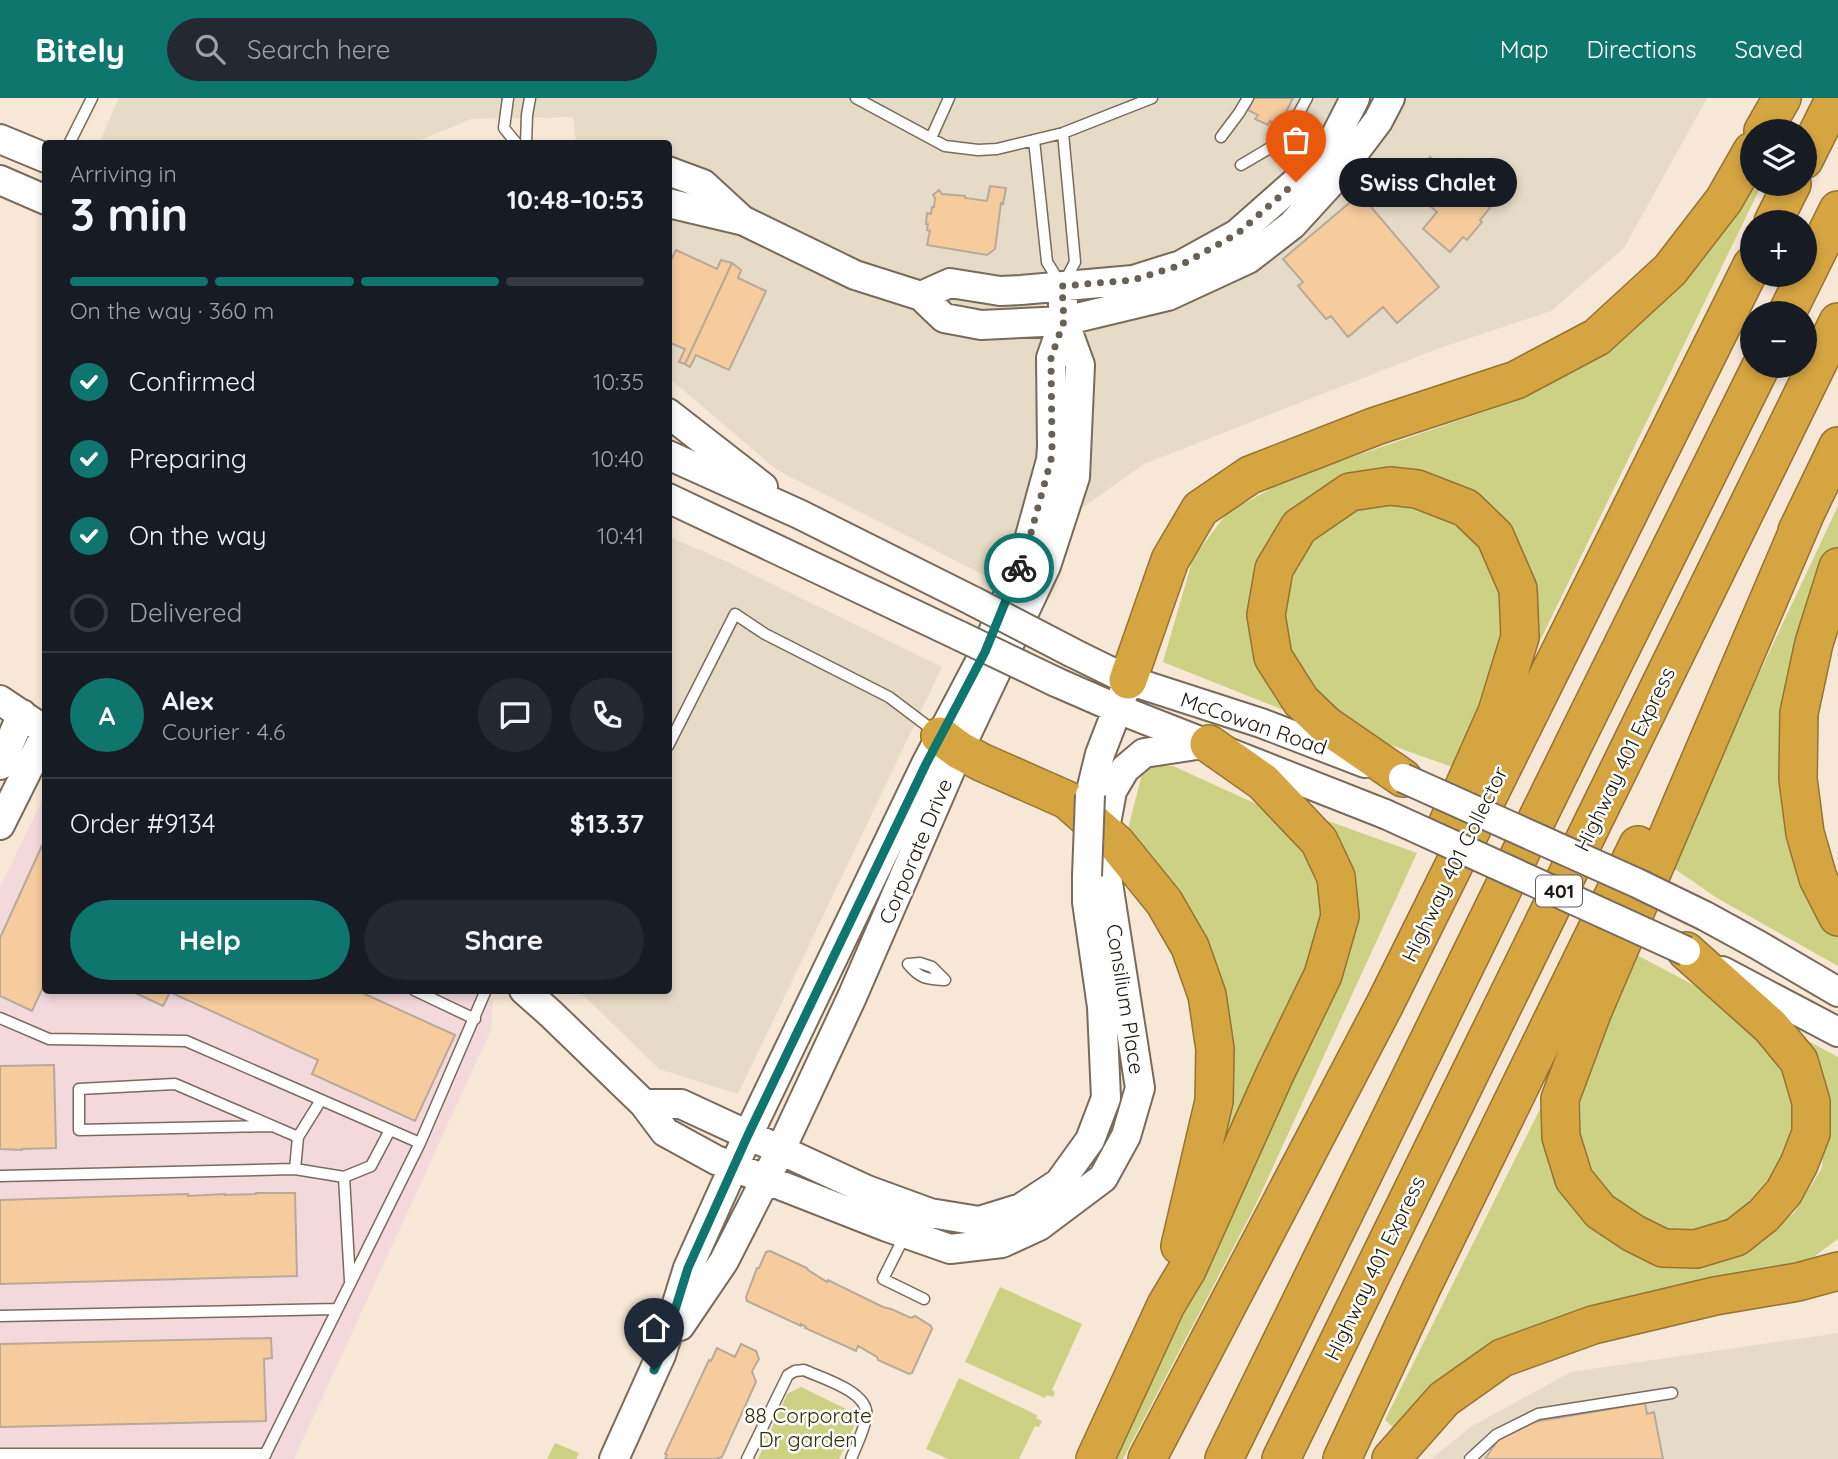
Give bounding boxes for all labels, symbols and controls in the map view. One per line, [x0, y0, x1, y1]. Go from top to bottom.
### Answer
search box [167, 18, 657, 81]
text: Bitely [35, 29, 125, 70]
icon: search [191, 30, 229, 68]
text: Search here [247, 33, 391, 66]
text: Map [1500, 34, 1549, 64]
text: Directions [1587, 34, 1697, 64]
text: Saved [1735, 34, 1803, 64]
pin [1266, 110, 1326, 182]
map controls [1740, 119, 1817, 378]
button: layers [1740, 119, 1817, 196]
icon: bag [1277, 121, 1315, 159]
callout: Swiss Chalet [1338, 158, 1516, 206]
text: Arriving in [70, 159, 177, 188]
text: Swiss Chalet [1360, 168, 1496, 197]
text: 10:48–10:53 [507, 183, 644, 216]
text: 3 min [70, 185, 188, 243]
button: + [1740, 210, 1817, 287]
text: On the way · 360 m [70, 296, 274, 325]
button: − [1740, 301, 1817, 378]
icon: check [70, 363, 108, 401]
text: Confirmed [129, 365, 256, 398]
text: 10:35 [593, 367, 644, 396]
icon: check [70, 440, 108, 478]
text: Preparing [129, 442, 247, 475]
text: 10:40 [592, 444, 644, 473]
icon: check [70, 517, 108, 555]
text: On the way [129, 519, 267, 552]
text: 10:41 [597, 521, 644, 550]
courier [984, 533, 1054, 603]
icon: bike [1000, 549, 1038, 587]
text: Delivered [129, 596, 242, 629]
street label: Highway 401 Express [1568, 663, 1680, 855]
button: chat [478, 678, 552, 752]
button: phone [570, 678, 644, 752]
text: Alex [162, 684, 213, 717]
street label: McCowan Road [1177, 686, 1331, 760]
text: A [99, 699, 115, 732]
text: Courier · 4.6 [162, 717, 285, 746]
street label: Highway 401 Collector [1395, 762, 1513, 966]
street label: Corporate Drive [873, 774, 957, 928]
text: Order #9134 [70, 807, 216, 840]
text: $13.37 [570, 807, 644, 840]
road number: 401 [1536, 876, 1582, 906]
button: Help [70, 900, 350, 980]
button: Share [364, 900, 644, 980]
street label: Consilium Place [1101, 922, 1151, 1076]
street label: Highway 401 Express [1318, 1172, 1430, 1364]
pin [624, 1298, 684, 1370]
icon: home [635, 1309, 673, 1347]
park label: 88 Corporate Dr garden [744, 1402, 872, 1452]

